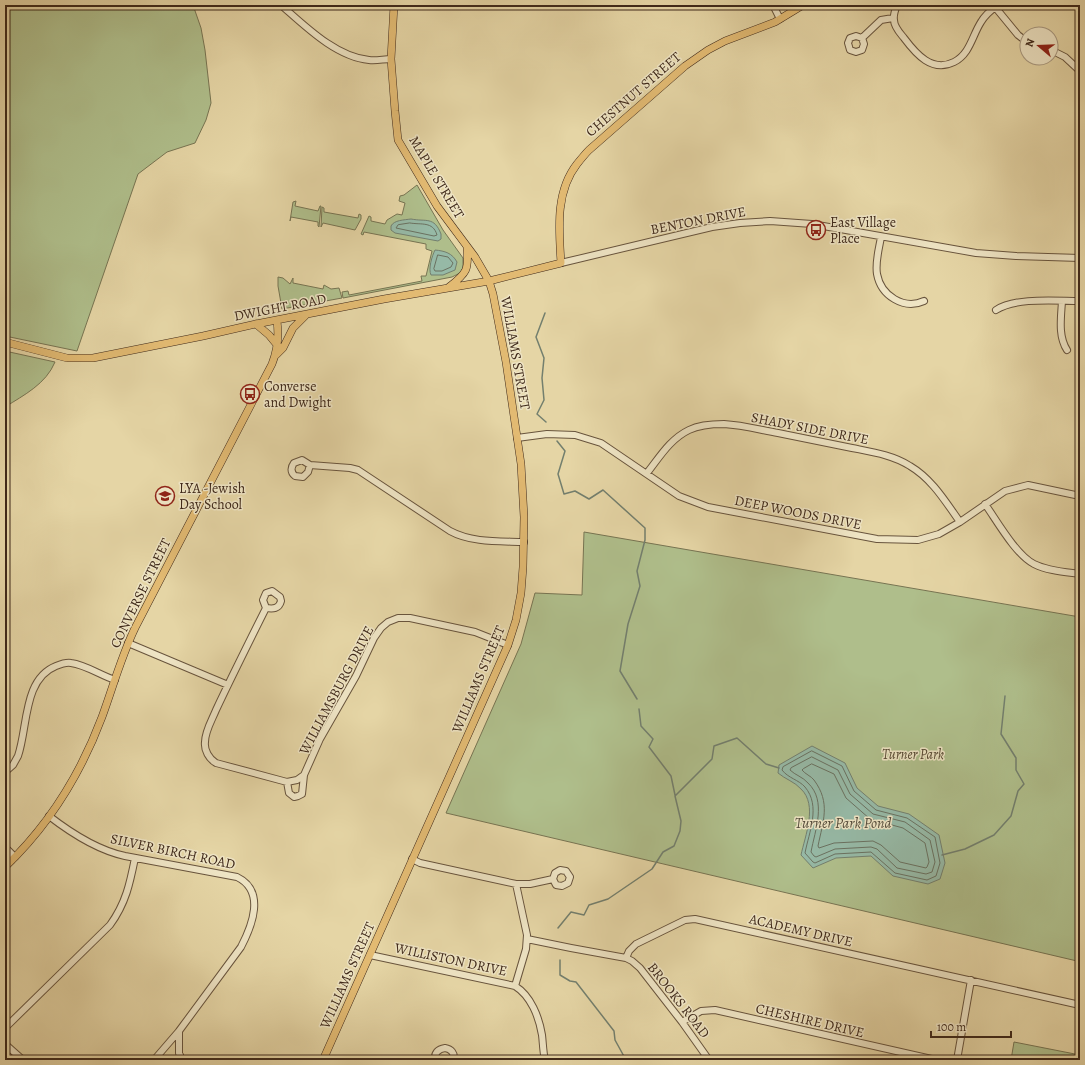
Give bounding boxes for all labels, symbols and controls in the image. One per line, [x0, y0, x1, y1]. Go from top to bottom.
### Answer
north arrow [1019, 26, 1059, 66]
text: N [1022, 37, 1038, 49]
street label: CHESTNUT STREET [582, 47, 685, 141]
street label: MAPLE STREET [404, 132, 469, 222]
street label: BENTON DRIVE [649, 202, 747, 239]
place label: East Village Place [830, 213, 896, 248]
bus stop icon: East Village Place [805, 219, 827, 241]
street label: DWIGHT ROAD [232, 289, 328, 326]
street label: WILLIAMS STREET [496, 294, 535, 412]
place label: Converse and Dwight [264, 377, 332, 412]
bus stop icon: Converse and Dwight [239, 383, 261, 405]
street label: SHADY SIDE DRIVE [749, 408, 870, 449]
place label: LYA -Jewish Day School [179, 479, 246, 514]
school or university icon: LYA -Jewish Day School [154, 485, 176, 507]
street label: DEEP WOODS DRIVE [733, 491, 863, 534]
street label: CONVERSE STREET [106, 535, 175, 651]
street label: WILLIAMS STREET [447, 622, 510, 737]
street label: WILLIAMSBURG DRIVE [294, 623, 378, 759]
park label: Turner Park [882, 745, 944, 764]
water label: Turner Park Pond [795, 813, 891, 833]
street label: SILVER BIRCH ROAD [109, 829, 237, 874]
street label: ACADEMY DRIVE [746, 909, 854, 952]
street label: WILLIAMS STREET [315, 919, 380, 1032]
street label: WILLISTON DRIVE [392, 938, 509, 981]
street label: BROOKS ROAD [643, 959, 714, 1042]
street label: CHESHIRE DRIVE [754, 999, 866, 1042]
scale bar [931, 1013, 1011, 1039]
text: 100 m [937, 1019, 966, 1035]

